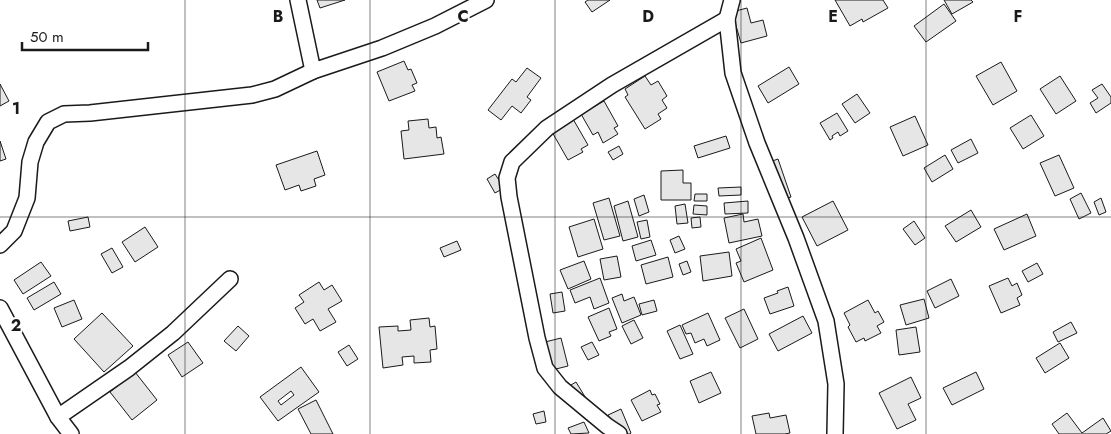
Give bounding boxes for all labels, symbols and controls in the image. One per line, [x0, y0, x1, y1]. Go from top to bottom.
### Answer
text: B [273, 5, 283, 28]
text: C [457, 5, 469, 28]
text: D [642, 5, 654, 28]
text: E [828, 5, 838, 28]
text: F [1014, 5, 1022, 28]
scale bar [22, 20, 149, 52]
text: 50 m [30, 26, 64, 48]
text: 1 [12, 97, 20, 120]
text: 2 [11, 314, 21, 337]

